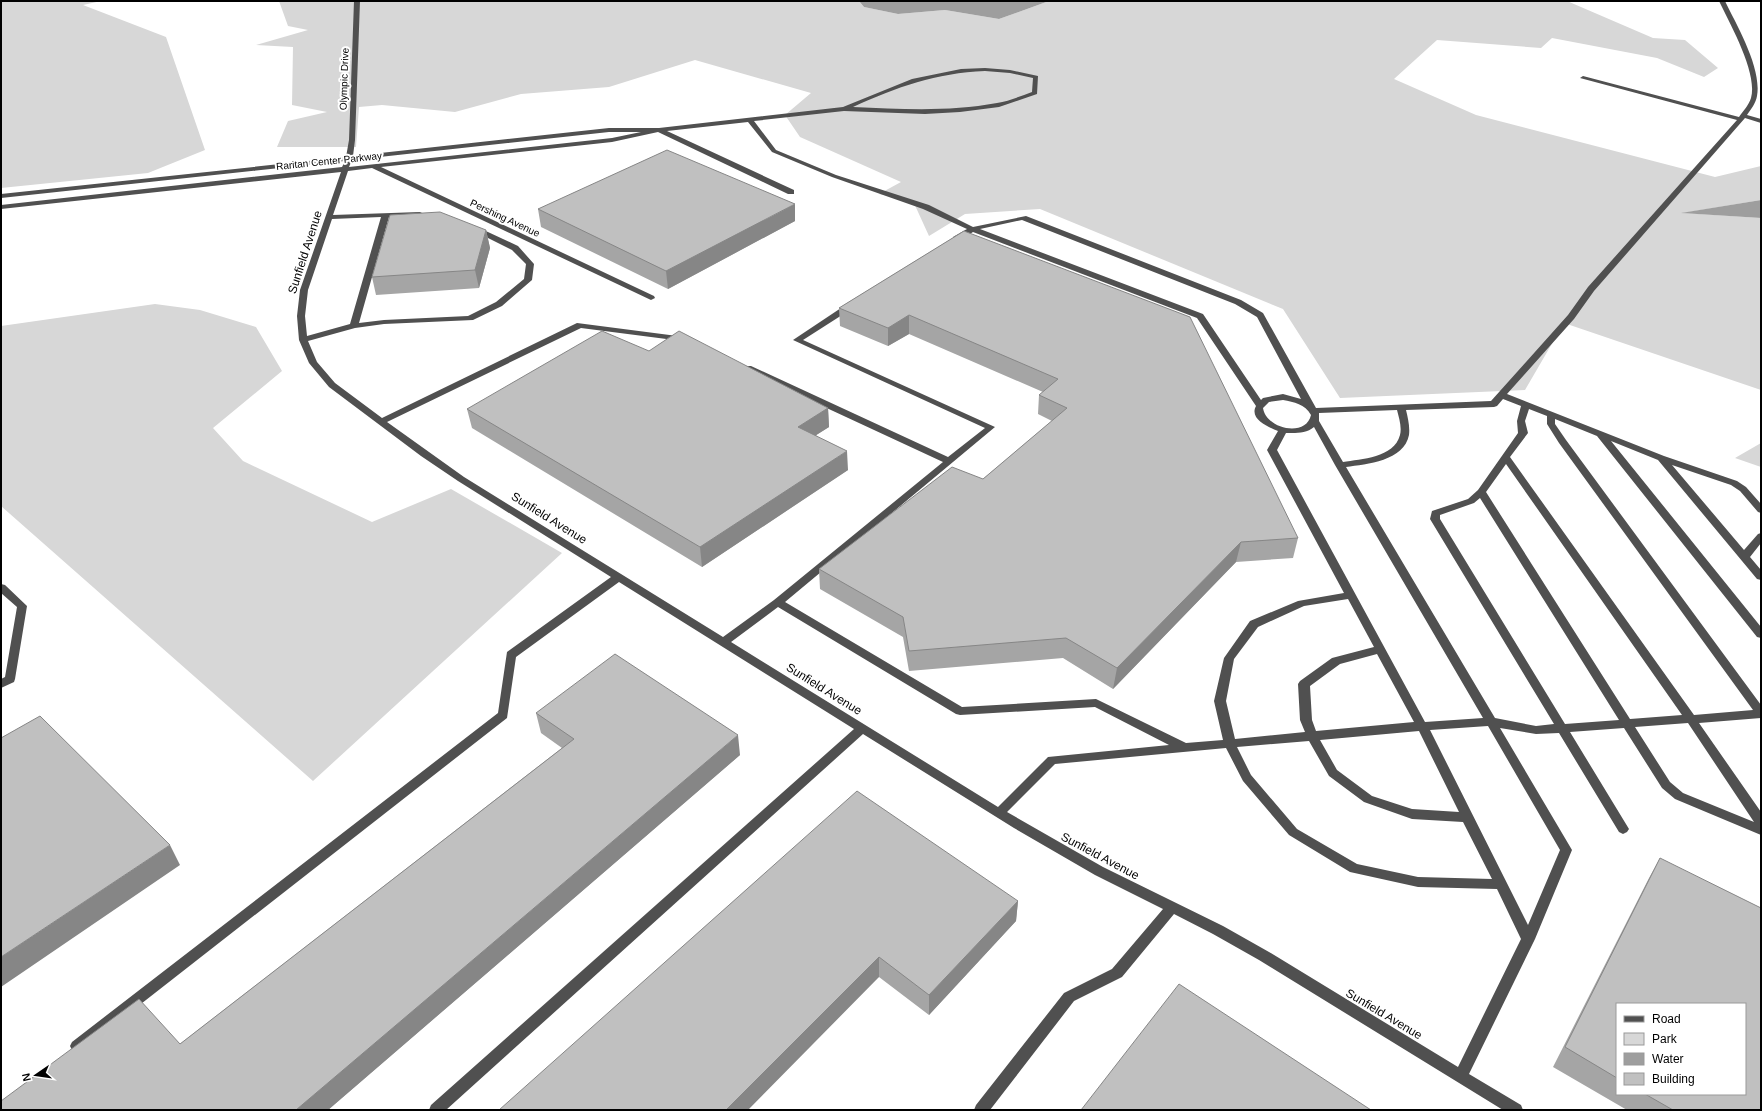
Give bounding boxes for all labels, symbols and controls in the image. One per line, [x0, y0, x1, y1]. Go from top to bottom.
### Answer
street label: Olympic Drive [337, 47, 351, 110]
street label: Raritan Center Parkway [276, 150, 382, 172]
street label: Pershing Avenue [468, 197, 542, 239]
street label: Sunfield Avenue [285, 208, 325, 295]
street label: Sunfield Avenue [509, 489, 590, 547]
street label: Sunfield Avenue [784, 660, 865, 718]
street label: Sunfield Avenue [1059, 830, 1142, 883]
street label: Sunfield Avenue [1343, 986, 1425, 1042]
legend [1616, 1003, 1746, 1095]
text: Road [1652, 1012, 1681, 1026]
text: Park [1652, 1032, 1678, 1046]
text: Water [1652, 1052, 1684, 1066]
north arrow [16, 1055, 56, 1095]
text: N [20, 1072, 33, 1082]
text: Building [1652, 1072, 1695, 1086]

